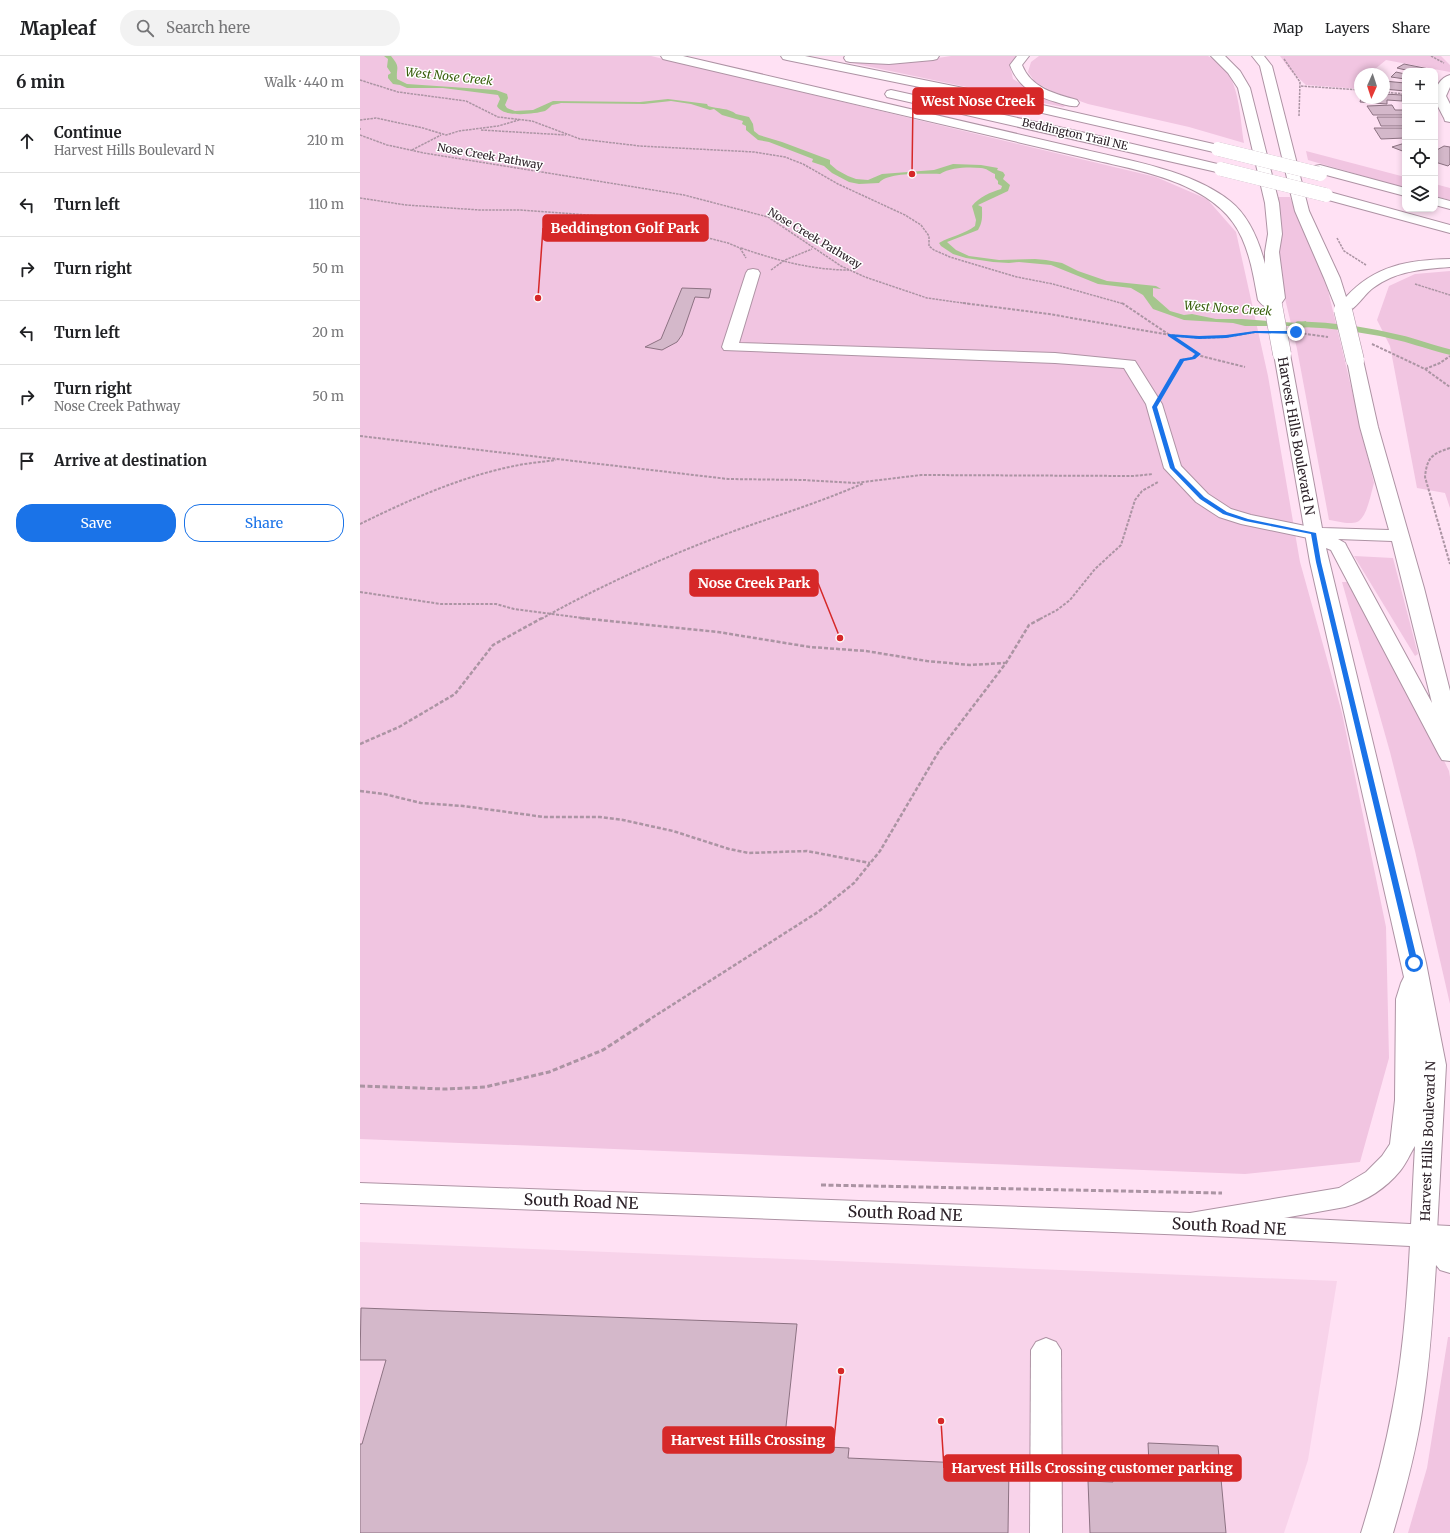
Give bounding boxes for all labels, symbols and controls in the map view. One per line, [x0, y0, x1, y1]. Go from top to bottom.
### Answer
search box [120, 10, 400, 46]
text: Mapleaf [20, 16, 96, 40]
icon: search [134, 17, 156, 39]
text: Search here [166, 18, 250, 37]
text: Map [1273, 19, 1303, 37]
text: Layers [1325, 19, 1370, 37]
text: Share [1392, 19, 1430, 37]
water label: West Nose Creek [404, 64, 494, 88]
north arrow [1354, 68, 1390, 104]
map controls [1402, 68, 1438, 212]
button: + [1402, 68, 1438, 104]
text: 6 min [16, 71, 65, 93]
text: Walk · 440 m [264, 74, 344, 91]
callout: West Nose Creek [913, 88, 1043, 114]
text: West Nose Creek [920, 92, 1036, 110]
button: − [1402, 104, 1438, 140]
street label: Beddington Trail NE [1021, 115, 1129, 153]
text: Continue [54, 123, 122, 142]
icon: ahead [16, 130, 38, 152]
text: 210 m [307, 132, 344, 149]
street label: Nose Creek Pathway [436, 140, 544, 172]
button: locate [1402, 140, 1438, 176]
text: Harvest Hills Boulevard N [54, 142, 215, 159]
button: layers [1402, 176, 1438, 212]
icon: left [16, 194, 38, 216]
text: Turn left [54, 195, 120, 214]
text: 110 m [309, 196, 344, 213]
street label: Nose Creek Pathway [766, 204, 865, 272]
callout: Beddington Golf Park [543, 215, 708, 241]
text: Beddington Golf Park [551, 219, 700, 237]
icon: right [16, 258, 38, 280]
text: Turn right [54, 259, 132, 278]
text: 50 m [312, 260, 344, 277]
water label: West Nose Creek [1184, 297, 1273, 319]
icon: left [16, 322, 38, 344]
text: Turn left [54, 323, 120, 342]
route end [1287, 323, 1305, 341]
text: 20 m [312, 324, 344, 341]
street label: Harvest Hills Boulevard N [1274, 355, 1318, 517]
text: Turn right [54, 379, 132, 398]
icon: right [16, 386, 38, 408]
text: 50 m [312, 388, 344, 405]
text: Nose Creek Pathway [54, 398, 180, 415]
icon: arrive [16, 450, 38, 472]
text: Arrive at destination [54, 451, 207, 470]
button: Save [16, 504, 176, 542]
button: Share [184, 504, 344, 542]
callout: Nose Creek Park [690, 570, 818, 596]
text: Nose Creek Park [698, 574, 811, 592]
route start [1405, 954, 1423, 972]
street label: Harvest Hills Boulevard N [1417, 1060, 1439, 1222]
street label: South Road NE [523, 1189, 639, 1213]
street label: South Road NE [847, 1201, 963, 1225]
street label: South Road NE [1171, 1213, 1288, 1239]
callout: Harvest Hills Crossing [663, 1427, 834, 1453]
text: Harvest Hills Crossing [671, 1431, 826, 1449]
callout: Harvest Hills Crossing customer parking [944, 1455, 1241, 1481]
text: Harvest Hills Crossing customer parking [951, 1459, 1233, 1477]

